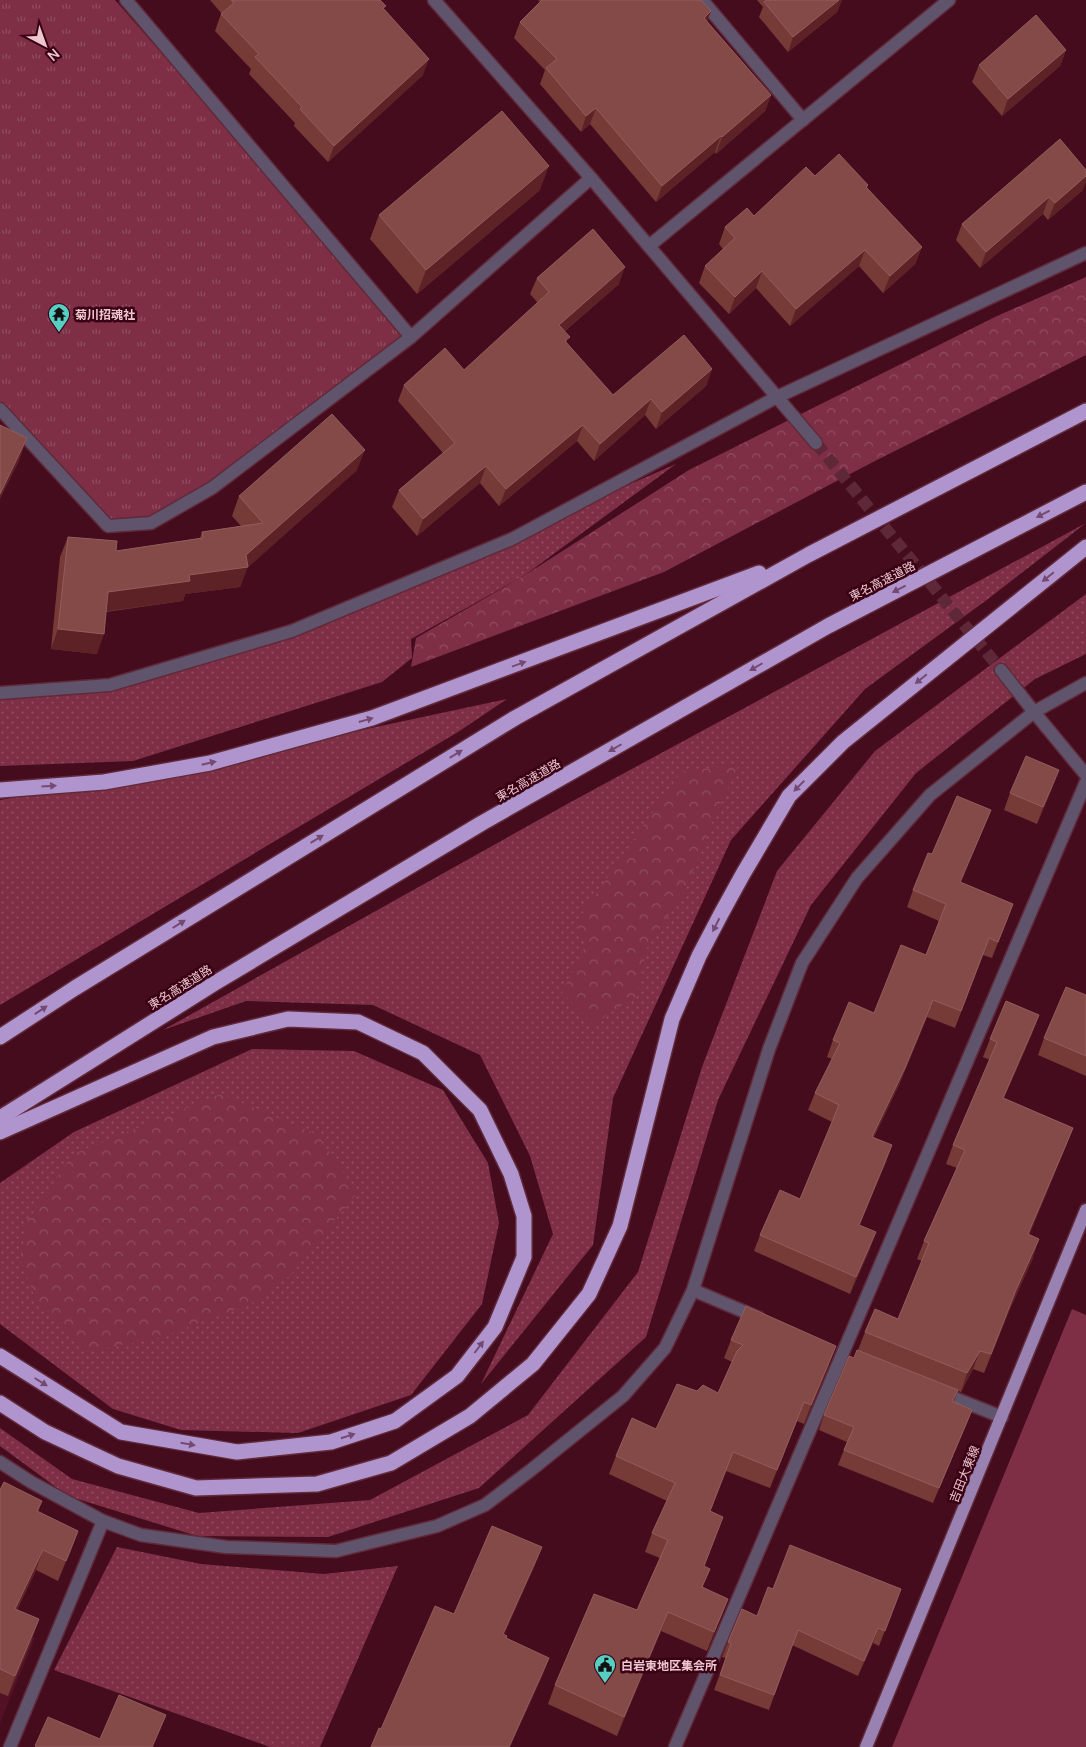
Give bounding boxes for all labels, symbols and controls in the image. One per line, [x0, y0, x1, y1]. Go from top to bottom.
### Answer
north arrow [20, 20, 70, 70]
text: N [44, 45, 64, 66]
temple icon: 菊川招魂社 [47, 302, 71, 333]
place label: 菊川招魂社 [75, 306, 135, 323]
one-way arrow [1036, 510, 1050, 518]
street label: 東名高速道路 [846, 557, 918, 605]
one-way arrow [1042, 571, 1055, 582]
one-way arrow [891, 585, 906, 593]
one-way arrow [511, 660, 526, 667]
one-way arrow [749, 663, 763, 671]
one-way arrow [915, 673, 928, 684]
one-way arrow [358, 715, 373, 723]
one-way arrow [608, 743, 621, 752]
one-way arrow [449, 750, 462, 759]
street label: 東名高速道路 [493, 755, 563, 805]
one-way arrow [202, 759, 217, 767]
one-way arrow [794, 780, 806, 792]
one-way arrow [41, 782, 57, 790]
one-way arrow [310, 834, 324, 843]
one-way arrow [712, 918, 720, 932]
one-way arrow [172, 919, 185, 929]
street label: 東名高速道路 [145, 961, 215, 1013]
one-way arrow [34, 1005, 48, 1015]
one-way arrow [474, 1341, 485, 1354]
one-way arrow [35, 1377, 48, 1387]
one-way arrow [341, 1432, 356, 1440]
one-way arrow [181, 1440, 197, 1448]
street label: 吉田大東線 [945, 1443, 983, 1505]
public building icon: 白岩東地区集会所 [593, 1653, 617, 1684]
place label: 白岩東地区集会所 [621, 1657, 717, 1674]

